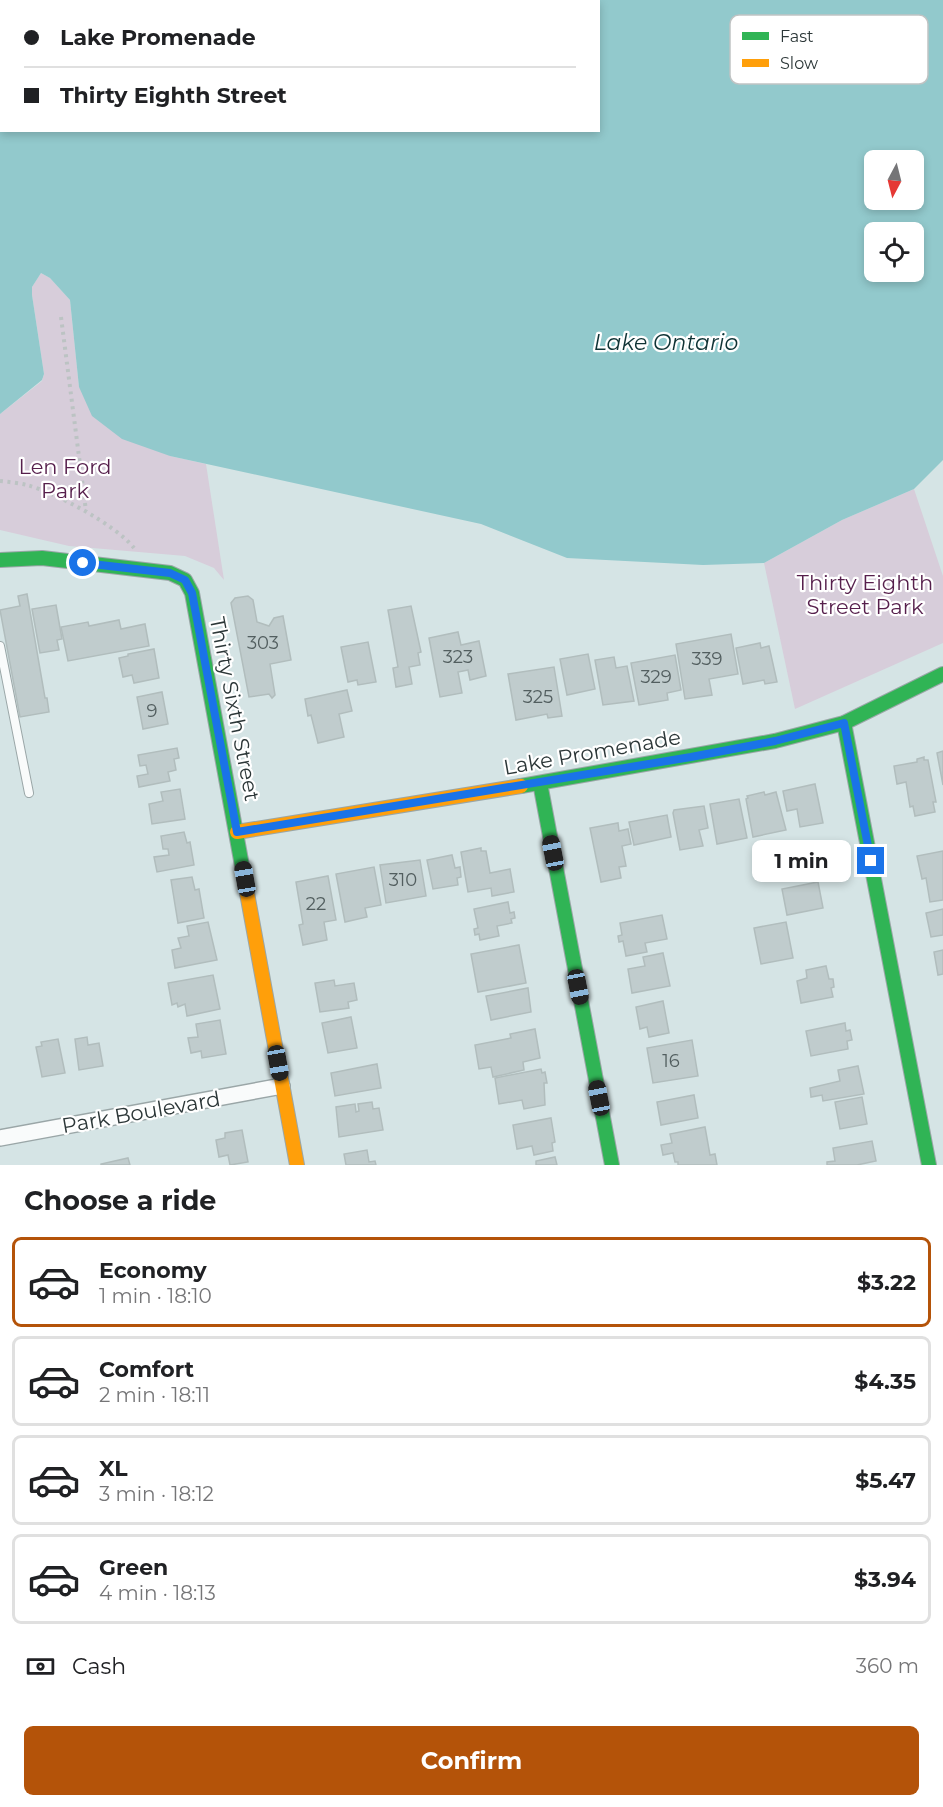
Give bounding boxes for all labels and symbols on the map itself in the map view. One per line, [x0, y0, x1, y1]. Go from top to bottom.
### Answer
legend [730, 15, 928, 84]
text: Fast [780, 27, 814, 46]
text: Slow [780, 54, 818, 73]
north arrow [864, 150, 924, 210]
water label: Lake Ontario [594, 329, 738, 356]
park label: Len Ford Park [18, 454, 112, 503]
route start [69, 549, 96, 576]
park label: Thirty Eighth Street Park [797, 570, 933, 619]
street label: Thirty Sixth Street [205, 615, 265, 803]
house number: 303 [247, 632, 279, 654]
house number: 323 [443, 646, 473, 668]
house number: 339 [691, 648, 723, 670]
house number: 329 [640, 666, 672, 688]
house number: 325 [523, 686, 553, 708]
house number: 9 [147, 700, 158, 722]
street label: Lake Promenade [501, 724, 683, 780]
car [541, 834, 565, 872]
callout: 1 min [751, 840, 850, 882]
route end [857, 847, 884, 874]
car [233, 860, 257, 898]
house number: 310 [389, 869, 417, 891]
house number: 22 [306, 893, 326, 915]
car [566, 968, 590, 1006]
car [266, 1044, 290, 1082]
house number: 16 [662, 1050, 680, 1072]
car [587, 1079, 611, 1117]
street label: Park Boulevard [60, 1086, 222, 1138]

